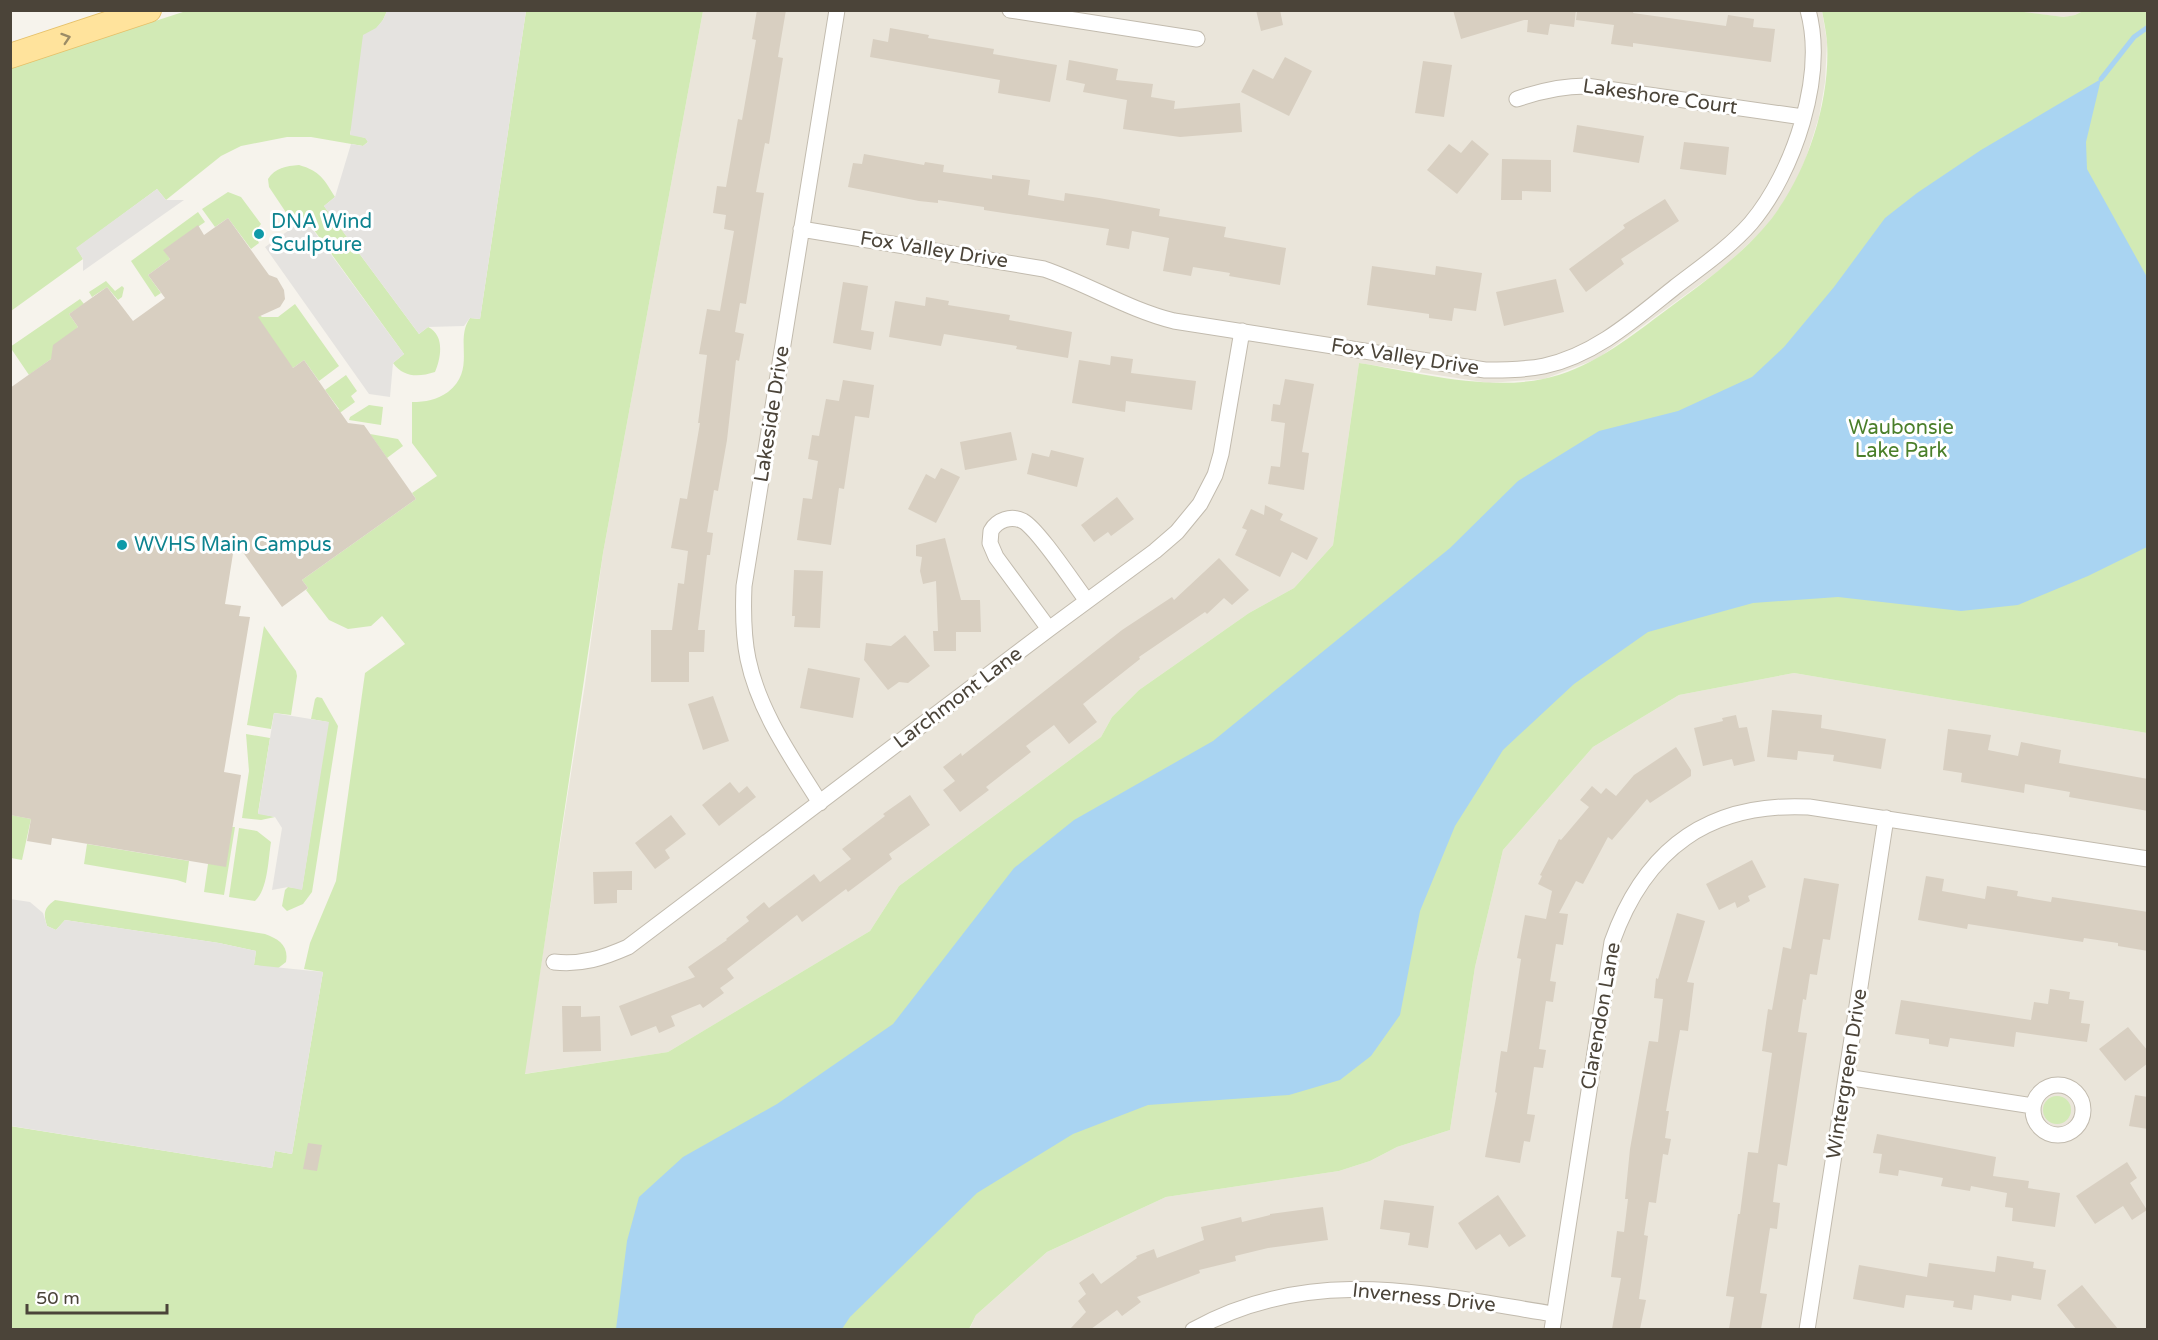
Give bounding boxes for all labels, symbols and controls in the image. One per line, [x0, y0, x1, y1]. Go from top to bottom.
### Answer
one-way arrow [60, 33, 71, 45]
street label: Lakeshore Court [1581, 74, 1739, 120]
place label: DNA Wind Sculpture [271, 210, 372, 257]
street label: Fox Valley Drive [858, 226, 1010, 274]
marker: DNA Wind Sculpture [252, 227, 266, 241]
street label: Fox Valley Drive [1329, 333, 1481, 381]
street label: Lakeside Drive [749, 344, 795, 484]
park label: Waubonsie Lake Park [1848, 416, 1954, 463]
place label: WVHS Main Campus [134, 533, 332, 557]
marker: WVHS Main Campus [115, 538, 129, 552]
street label: Larchmont Lane [889, 642, 1027, 754]
street label: Clarendon Lane [1576, 940, 1626, 1092]
street label: Wintergreen Drive [1822, 987, 1872, 1161]
scale bar [27, 1277, 166, 1315]
street label: Inverness Drive [1351, 1279, 1497, 1317]
text: 50 m [36, 1287, 80, 1309]

